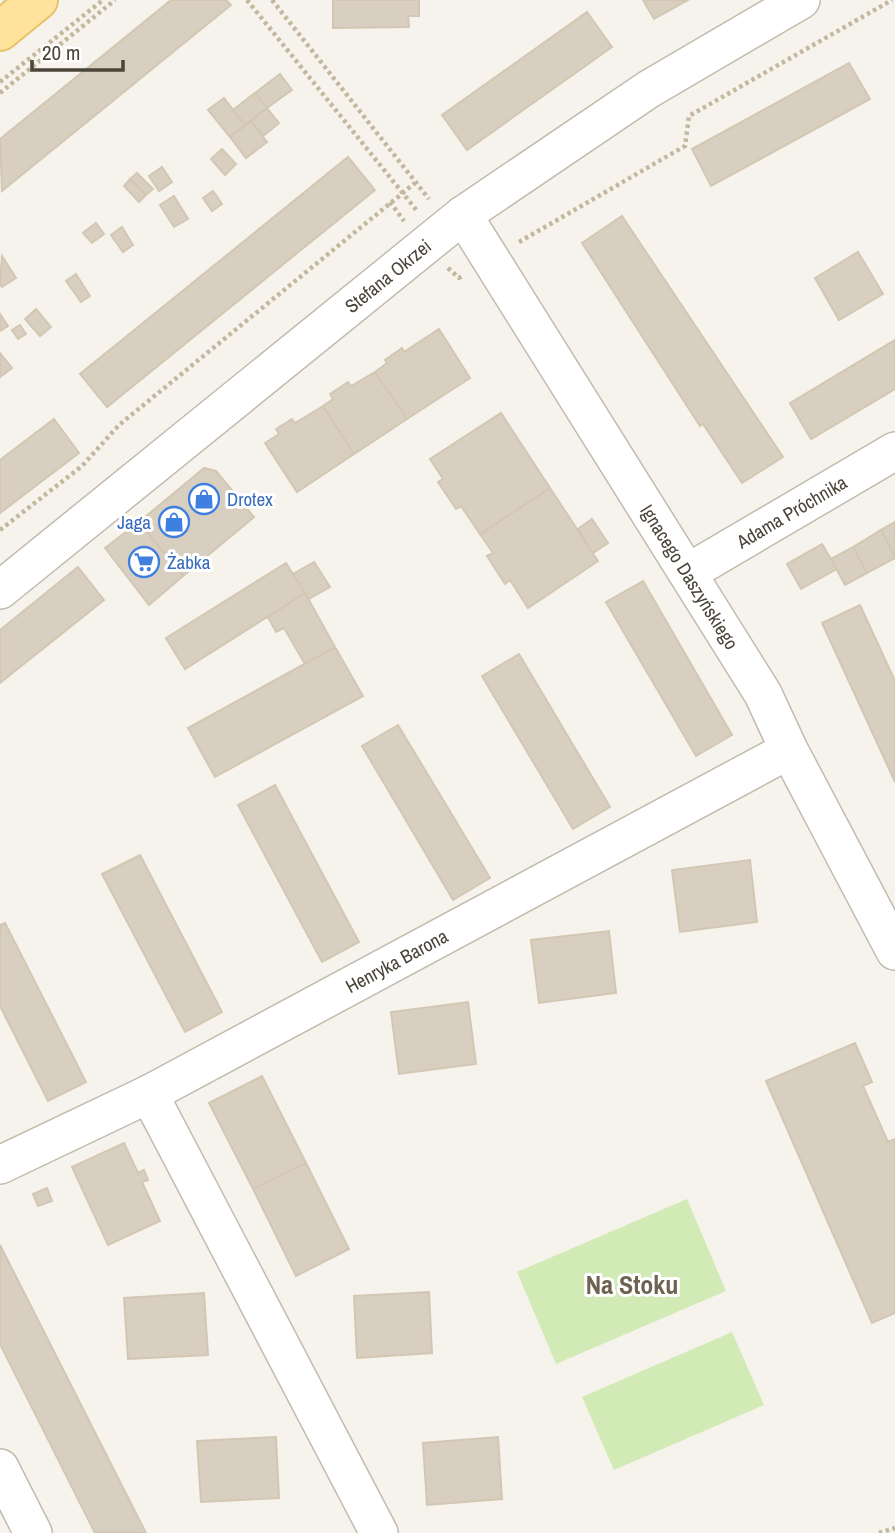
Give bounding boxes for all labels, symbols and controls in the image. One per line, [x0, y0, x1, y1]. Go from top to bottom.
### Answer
scale bar [32, 28, 122, 72]
text: 20 m [42, 38, 80, 67]
street label: Stefana Okrzei [339, 233, 436, 319]
street label: Adama Próchnika [731, 469, 852, 555]
shop icon: Drotex [187, 482, 221, 516]
place label: Drotex [227, 486, 273, 512]
street label: Ignacego Daszyńskiego [634, 499, 745, 654]
shop icon: Jaga [157, 505, 191, 539]
place label: Jaga [117, 509, 151, 535]
supermarket icon: Żabka [127, 545, 161, 579]
place label: Żabka [167, 549, 211, 575]
street label: Henryka Barona [341, 923, 453, 999]
district label: Na Stoku [586, 1267, 678, 1302]

